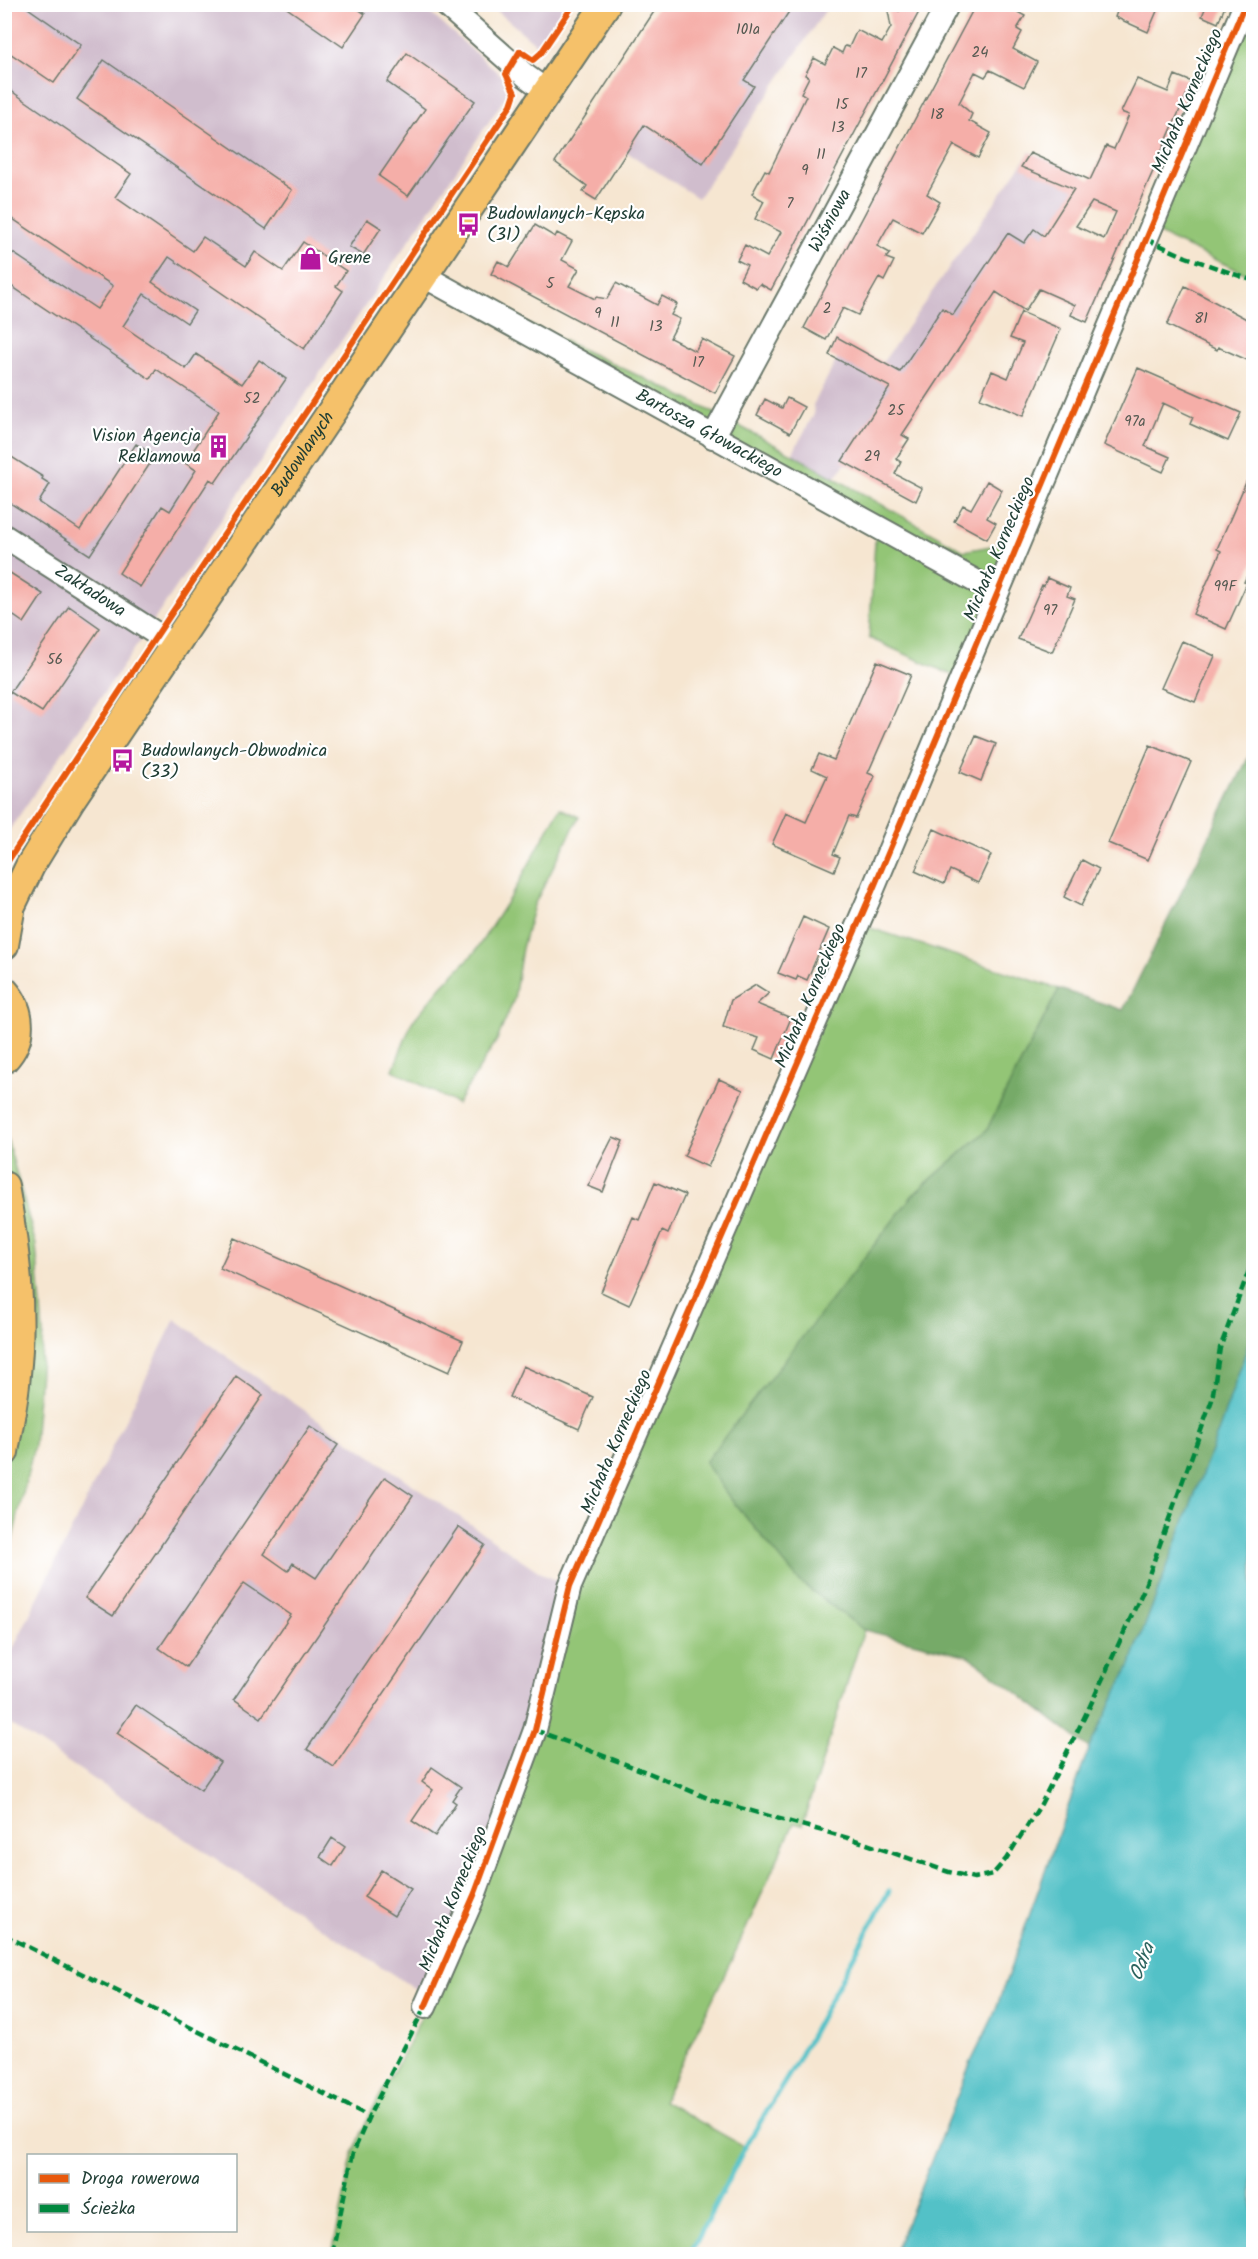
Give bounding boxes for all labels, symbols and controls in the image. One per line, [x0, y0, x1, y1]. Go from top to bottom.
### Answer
house number: 101a [736, 18, 760, 42]
street label: Michała Korneckiego [1144, 24, 1232, 178]
house number: 24 [972, 41, 988, 65]
house number: 17 [855, 62, 868, 86]
house number: 15 [836, 93, 849, 117]
house number: 18 [930, 103, 945, 127]
house number: 13 [831, 116, 845, 140]
house number: 11 [816, 143, 826, 167]
house number: 9 [801, 159, 809, 183]
street label: Wiśniowa [801, 184, 859, 258]
house number: 7 [787, 192, 795, 216]
place label: Budowlanych-Kępska (31) [487, 200, 645, 250]
bus stop icon: Budowlanych-Kępska (31) [456, 211, 482, 237]
place label: Grene [328, 244, 371, 273]
shop icon: Grene [297, 245, 323, 271]
house number: 5 [546, 272, 555, 296]
house number: 2 [823, 297, 831, 321]
house number: 9 [594, 302, 602, 326]
house number: 81 [1194, 307, 1208, 331]
house number: 11 [610, 311, 620, 335]
house number: 13 [649, 315, 663, 339]
house number: 17 [692, 351, 705, 375]
street label: Bartosza Głowackiego [630, 381, 788, 486]
house number: 52 [244, 387, 260, 411]
house number: 25 [888, 399, 905, 423]
street label: Budowlanych [264, 406, 342, 503]
house number: 97a [1124, 410, 1146, 434]
place label: Vision Agencja Reklamowa [92, 422, 201, 472]
building icon: Vision Agencja Reklamowa [206, 433, 232, 459]
house number: 29 [864, 445, 881, 469]
street label: Michała Korneckiego [956, 472, 1044, 626]
street label: Zakładowa [48, 557, 132, 625]
house number: 99F [1214, 575, 1237, 599]
house number: 97 [1043, 599, 1058, 623]
house number: 56 [47, 648, 63, 672]
place label: Budowlanych-Obwodnica (33) [141, 737, 327, 787]
bus stop icon: Budowlanych-Obwodnica (33) [110, 748, 136, 774]
street label: Michała Korneckiego [767, 919, 855, 1073]
street label: Michała Korneckiego [573, 1365, 661, 1519]
street label: Michała Korneckiego [412, 1822, 496, 1976]
water label: Odra [1121, 1937, 1165, 1986]
legend [27, 2154, 237, 2232]
text: Droga rowerowa [81, 2165, 200, 2194]
text: Ścieżka [81, 2195, 136, 2224]

